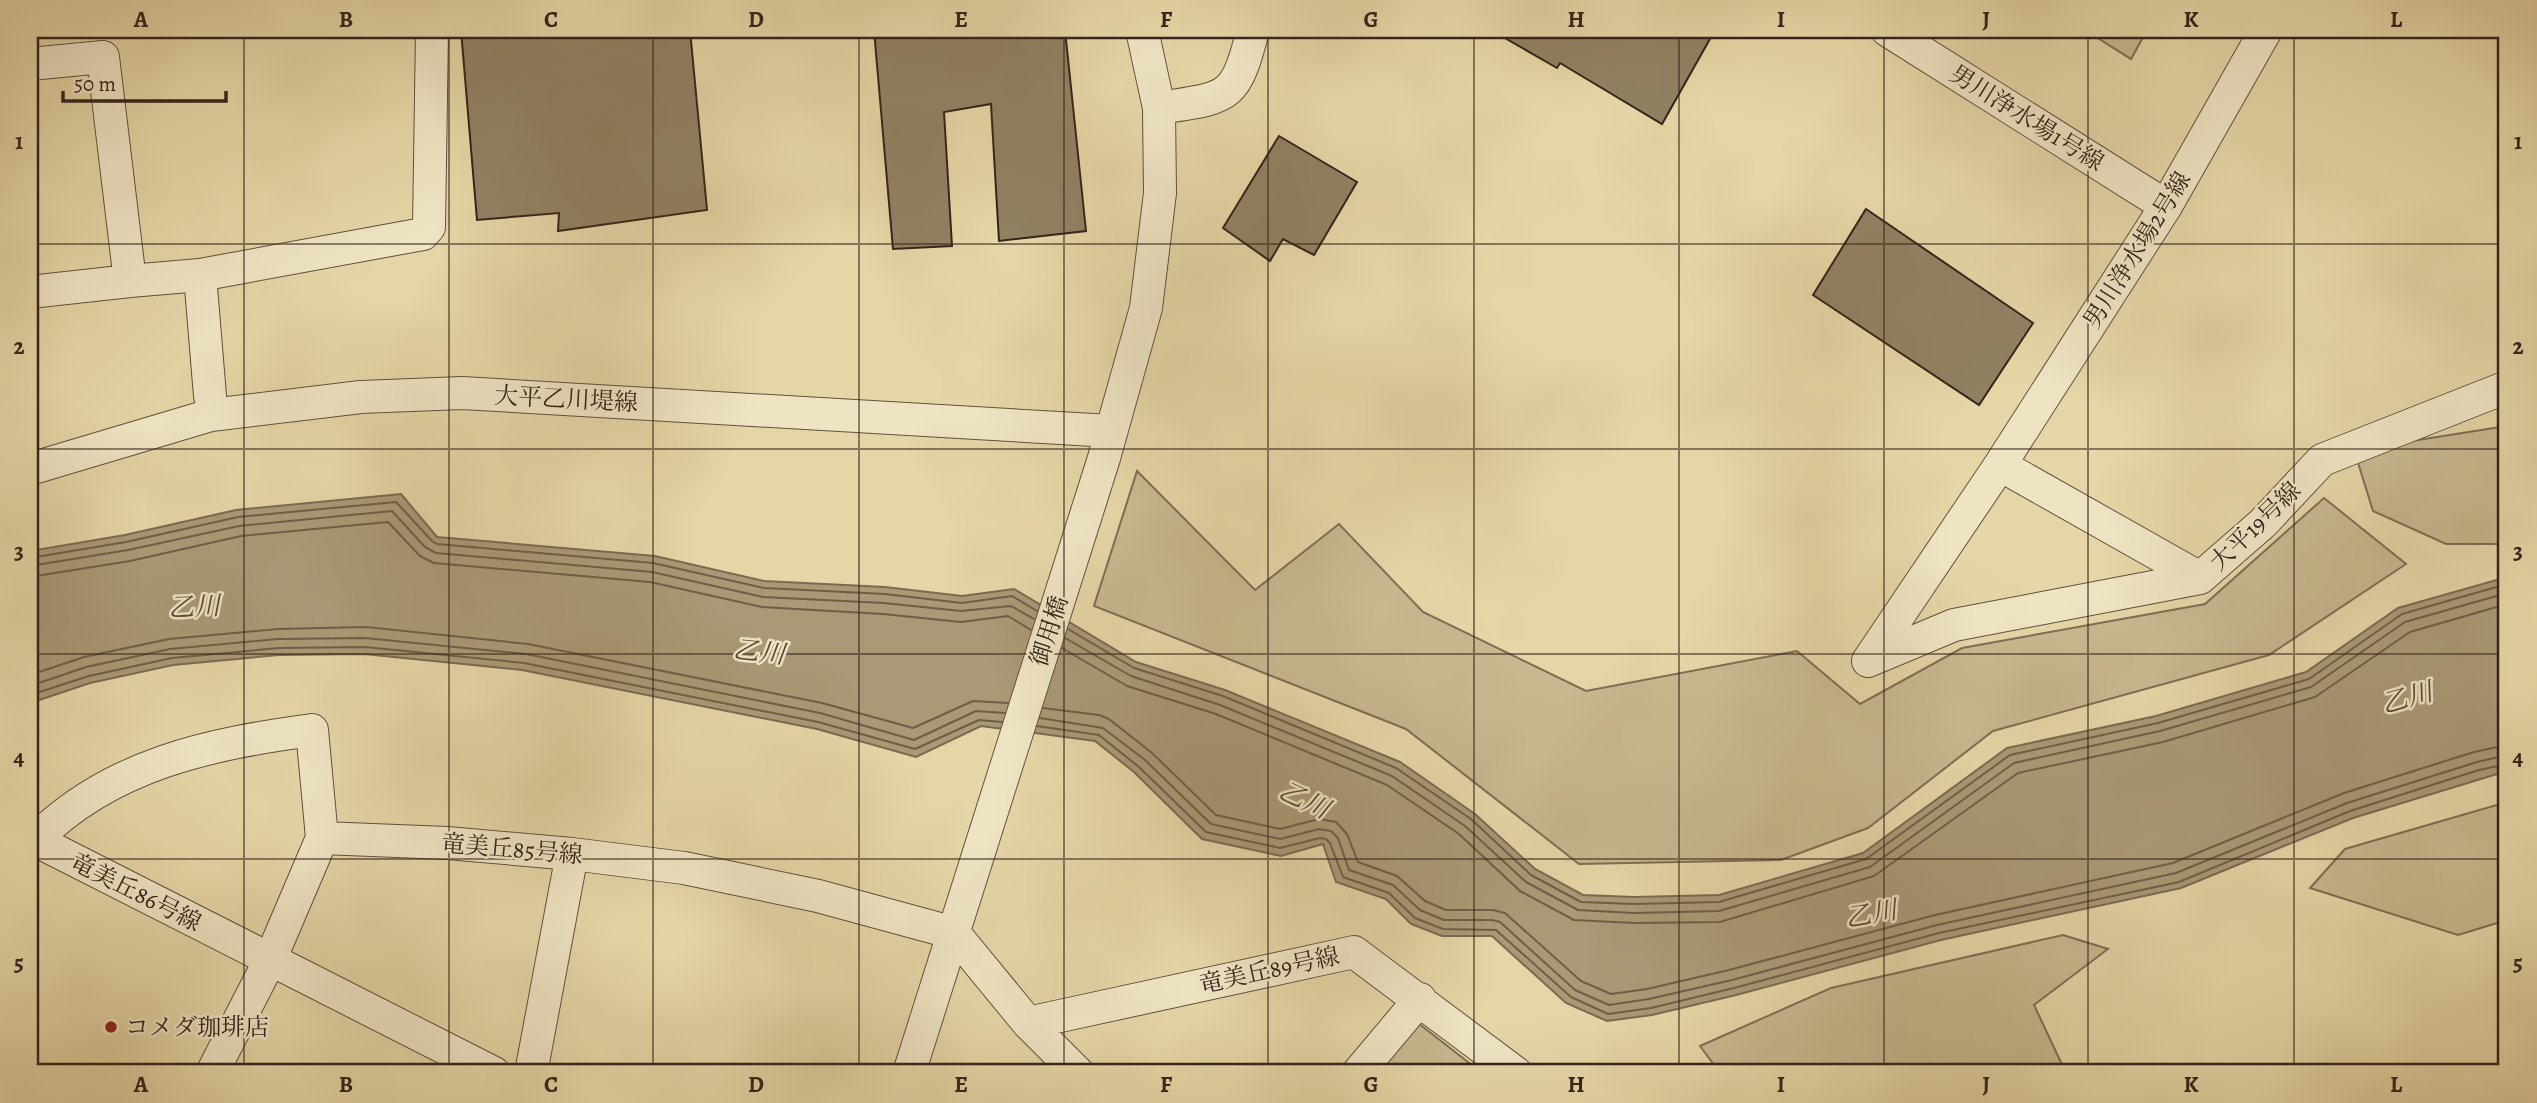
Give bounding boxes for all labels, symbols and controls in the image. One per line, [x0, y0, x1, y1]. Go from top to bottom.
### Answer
text: A [133, 4, 149, 35]
text: B [339, 4, 353, 35]
text: C [544, 4, 558, 35]
text: D [748, 4, 764, 35]
text: E [954, 4, 968, 35]
text: F [1160, 4, 1173, 35]
text: G [1363, 4, 1379, 35]
text: H [1567, 4, 1585, 35]
text: I [1777, 4, 1785, 35]
text: J [1982, 4, 1990, 35]
text: K [2183, 4, 2199, 35]
text: L [2390, 4, 2403, 35]
street label: 男川浄水場1号線 [1944, 58, 2110, 178]
scale bar [63, 60, 226, 104]
text: 50 m [74, 70, 116, 98]
text: 1 [15, 126, 23, 157]
text: 1 [2514, 126, 2522, 157]
street label: 男川浄水場2号線 [2076, 165, 2198, 335]
text: 2 [13, 331, 25, 362]
text: 2 [2512, 331, 2524, 362]
street label: 大平乙川堤線 [493, 379, 639, 419]
street label: 大平19号線 [2202, 474, 2308, 578]
text: 3 [14, 536, 24, 567]
text: 3 [2513, 536, 2523, 567]
water label: 乙川 [167, 588, 224, 626]
street label: 御用橋 [1023, 592, 1075, 670]
water label: 乙川 [731, 632, 790, 672]
water label: 乙川 [2377, 673, 2440, 722]
text: 4 [14, 742, 25, 773]
text: 4 [2513, 742, 2524, 773]
water label: 乙川 [1273, 773, 1338, 828]
street label: 竜美丘85号線 [440, 827, 584, 871]
street label: 竜美丘86号線 [65, 845, 207, 939]
water label: 乙川 [1842, 892, 1903, 936]
street label: 竜美丘89号線 [1196, 940, 1342, 1000]
text: 5 [14, 947, 24, 978]
text: 5 [2513, 947, 2523, 978]
place label: コメダ珈琲店 [125, 1011, 269, 1043]
marker: コメダ珈琲店 [103, 1019, 119, 1035]
text: A [133, 1069, 149, 1100]
text: B [339, 1069, 353, 1100]
text: C [544, 1069, 558, 1100]
text: D [748, 1069, 764, 1100]
text: E [954, 1069, 968, 1100]
text: F [1160, 1069, 1173, 1100]
text: G [1363, 1069, 1379, 1100]
text: H [1567, 1069, 1585, 1100]
text: I [1777, 1069, 1785, 1100]
text: J [1982, 1069, 1990, 1100]
text: K [2183, 1069, 2199, 1100]
text: L [2390, 1069, 2403, 1100]

